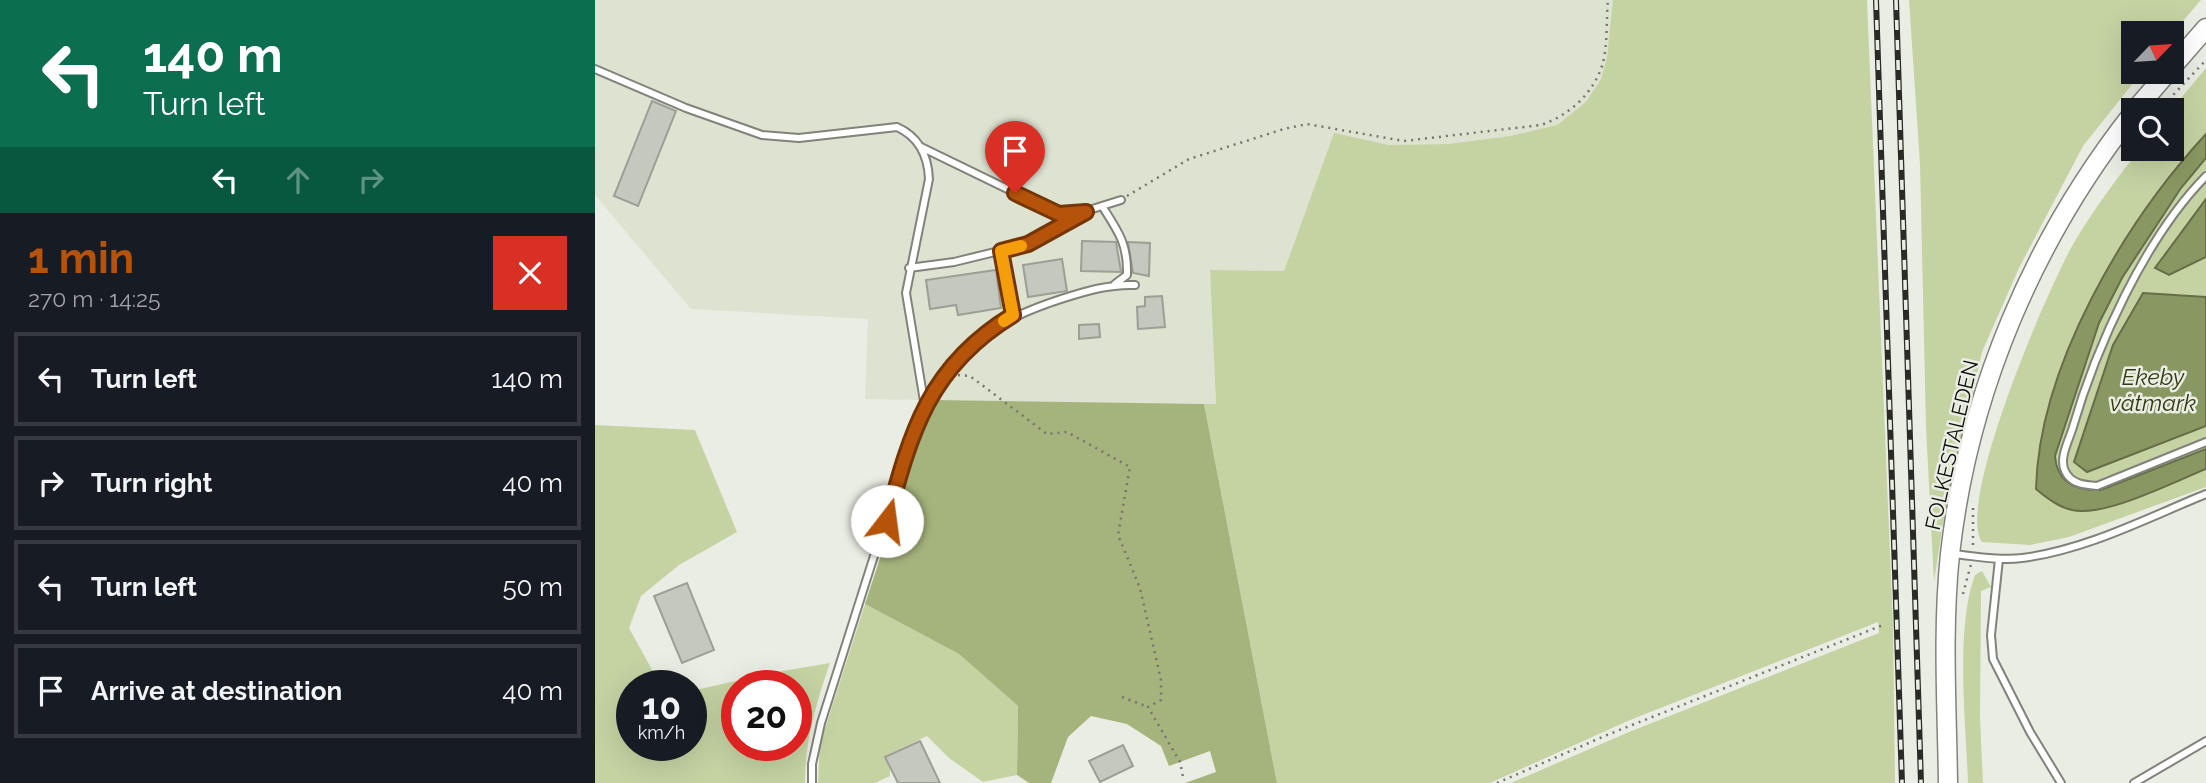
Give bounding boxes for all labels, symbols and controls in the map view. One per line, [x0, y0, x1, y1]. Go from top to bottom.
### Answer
north arrow [2121, 21, 2184, 84]
map controls [2121, 21, 2184, 161]
text: 140 m [143, 26, 283, 83]
icon: left [28, 28, 119, 119]
text: Turn left [143, 85, 265, 122]
button: search [2121, 98, 2184, 161]
pin [985, 121, 1045, 193]
icon: arrive [996, 132, 1034, 170]
icon: left [206, 161, 244, 199]
icon: ahead [279, 161, 317, 199]
icon: right [352, 161, 390, 199]
text: 1 min [28, 234, 134, 283]
button: close [493, 236, 567, 310]
text: 270 m · 14:25 [28, 285, 161, 312]
street label: FOLKESTALEDEN [1920, 357, 1983, 532]
icon: left [32, 360, 70, 398]
water label: Ekeby våtmark [2110, 363, 2196, 416]
text: Turn left [91, 364, 197, 394]
text: 140 m [491, 364, 563, 394]
icon: right [32, 464, 70, 502]
text: Turn right [91, 468, 212, 498]
text: 40 m [502, 468, 563, 498]
position arrow [850, 484, 924, 558]
icon: left [32, 568, 70, 606]
text: Turn left [91, 572, 197, 602]
text: 50 m [502, 572, 563, 602]
speed limit sign: 20 [721, 670, 812, 761]
icon: arrive [32, 672, 70, 710]
text: Arrive at destination [91, 676, 342, 706]
text: 40 m [502, 676, 563, 706]
text: 10 [642, 686, 681, 727]
text: km/h [638, 722, 685, 743]

